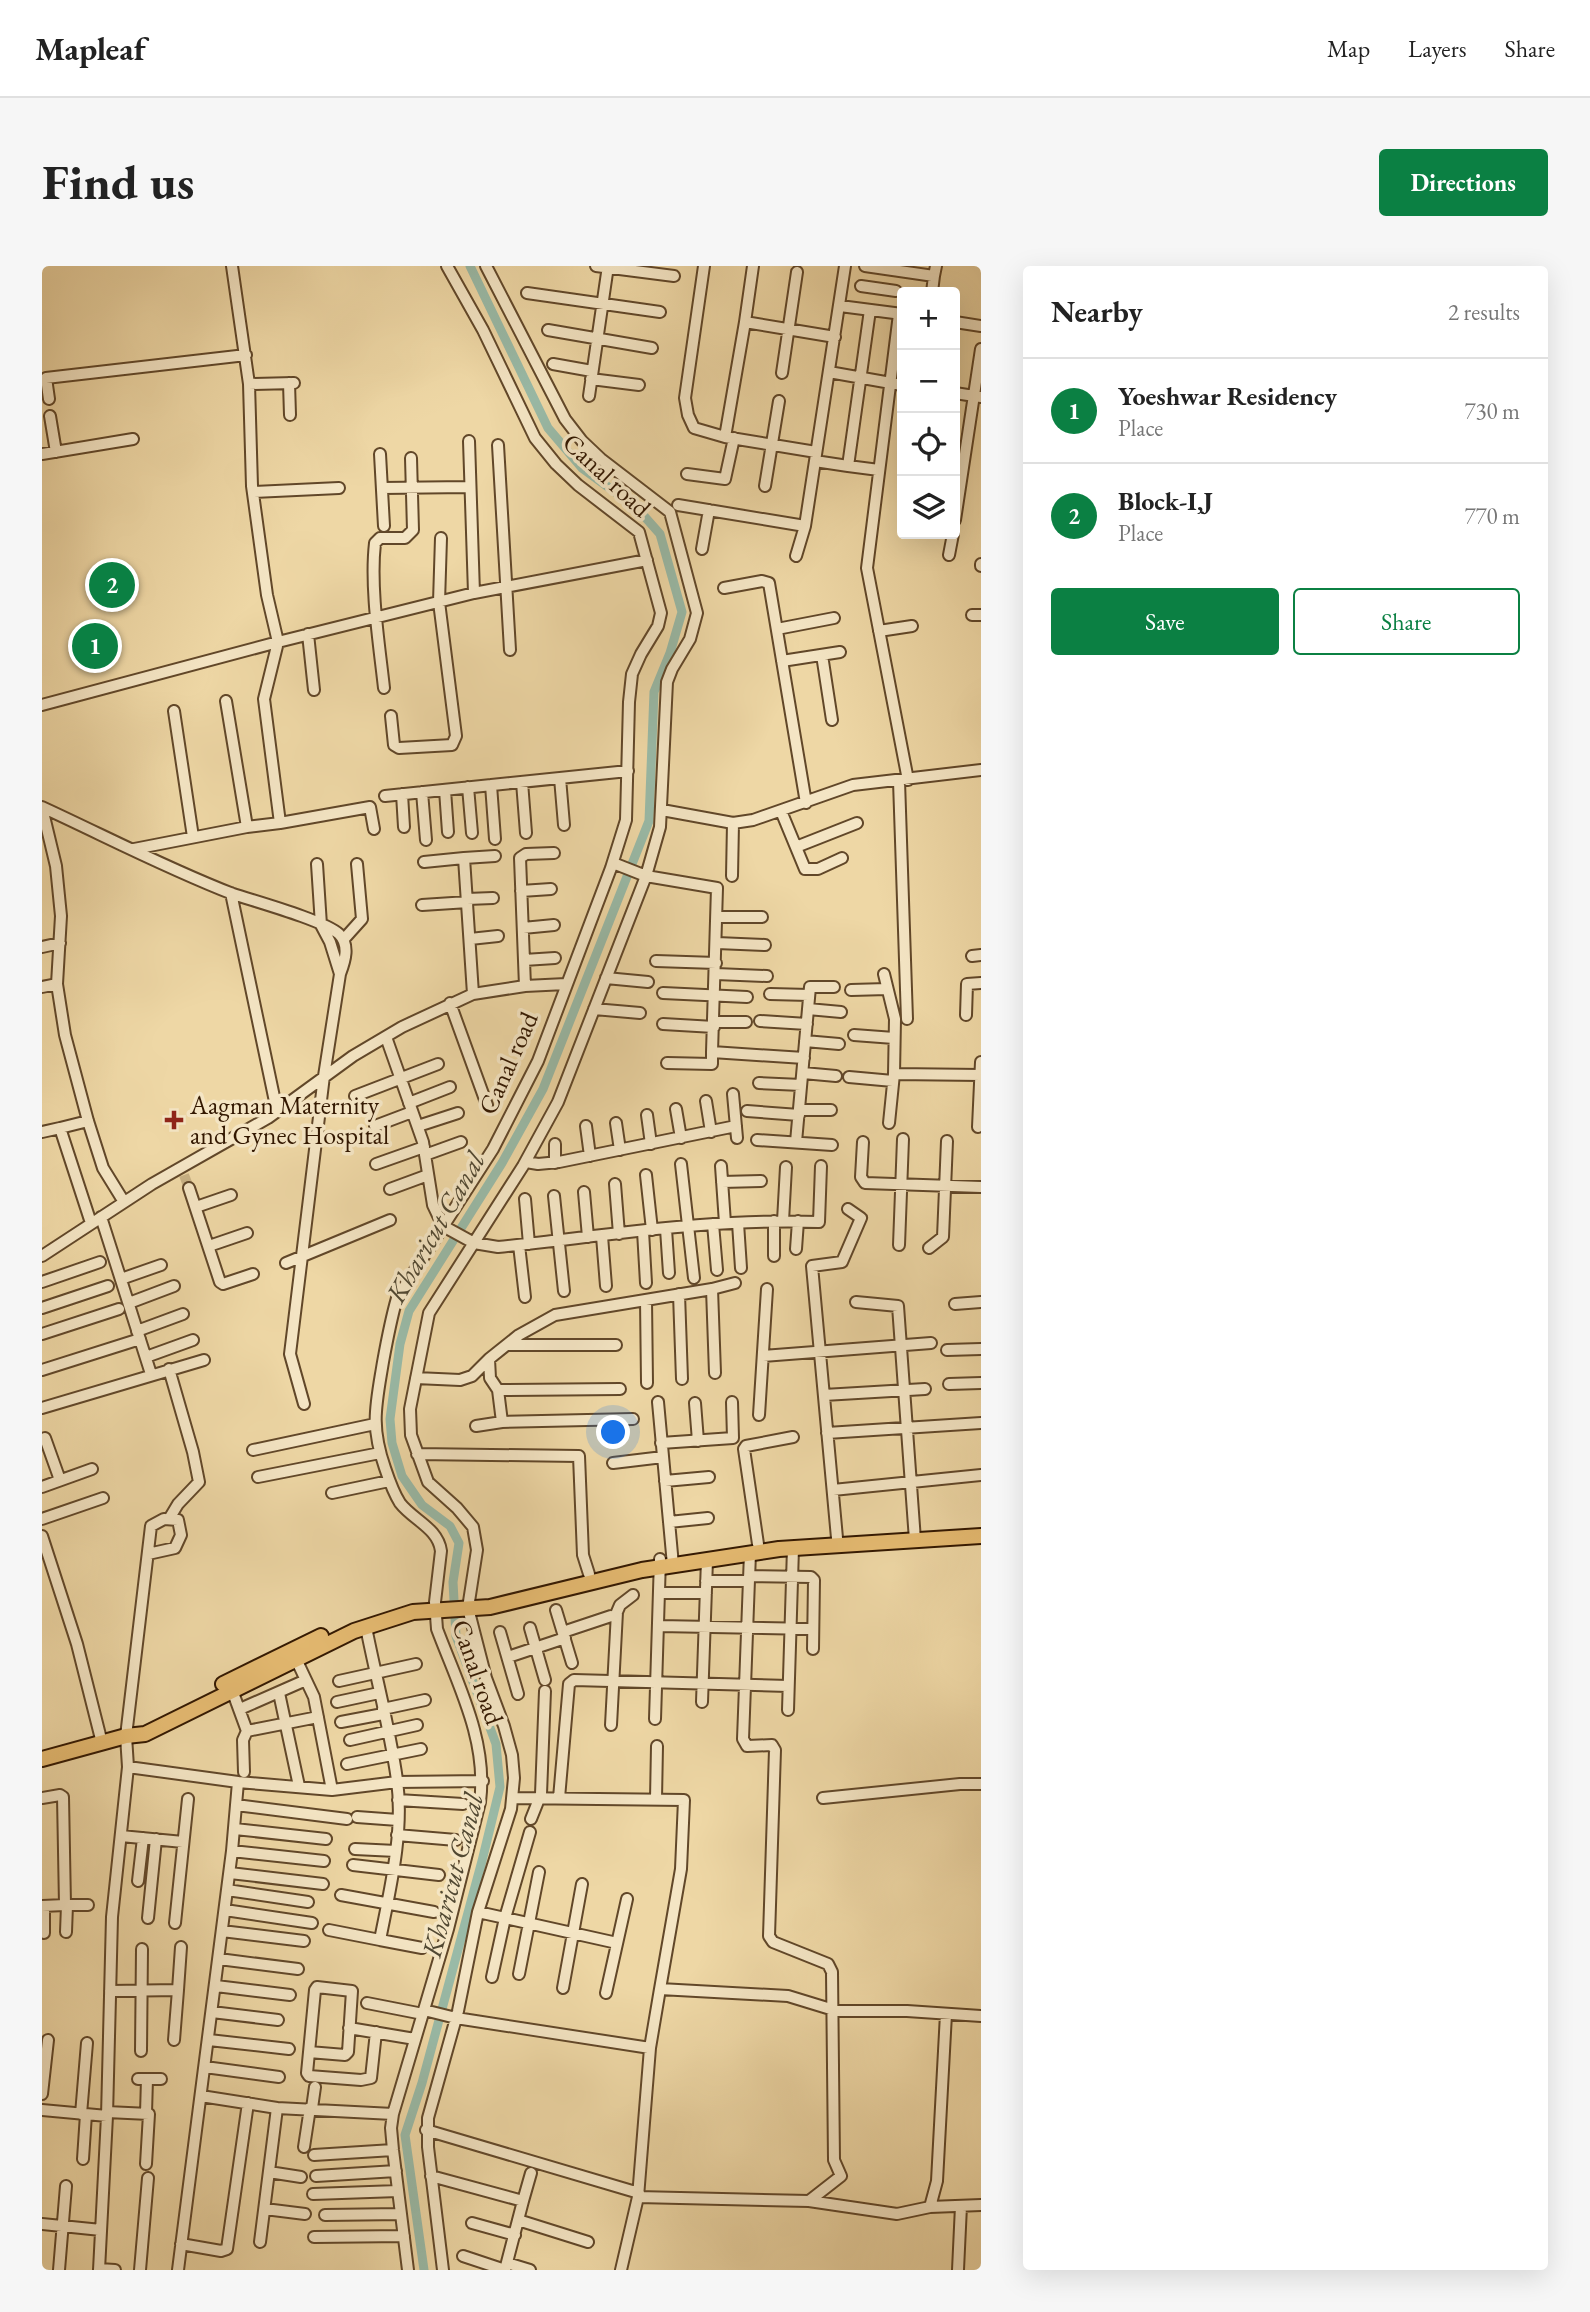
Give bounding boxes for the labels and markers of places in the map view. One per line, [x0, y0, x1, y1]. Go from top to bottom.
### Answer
pin: 2 [89, 559, 135, 611]
pin: 1 [72, 620, 118, 672]
place label: Aagman Maternity and Gynec Hospital [189, 1088, 389, 1152]
marker: Aagman Maternity and Gynec Hospital [164, 1110, 184, 1130]

